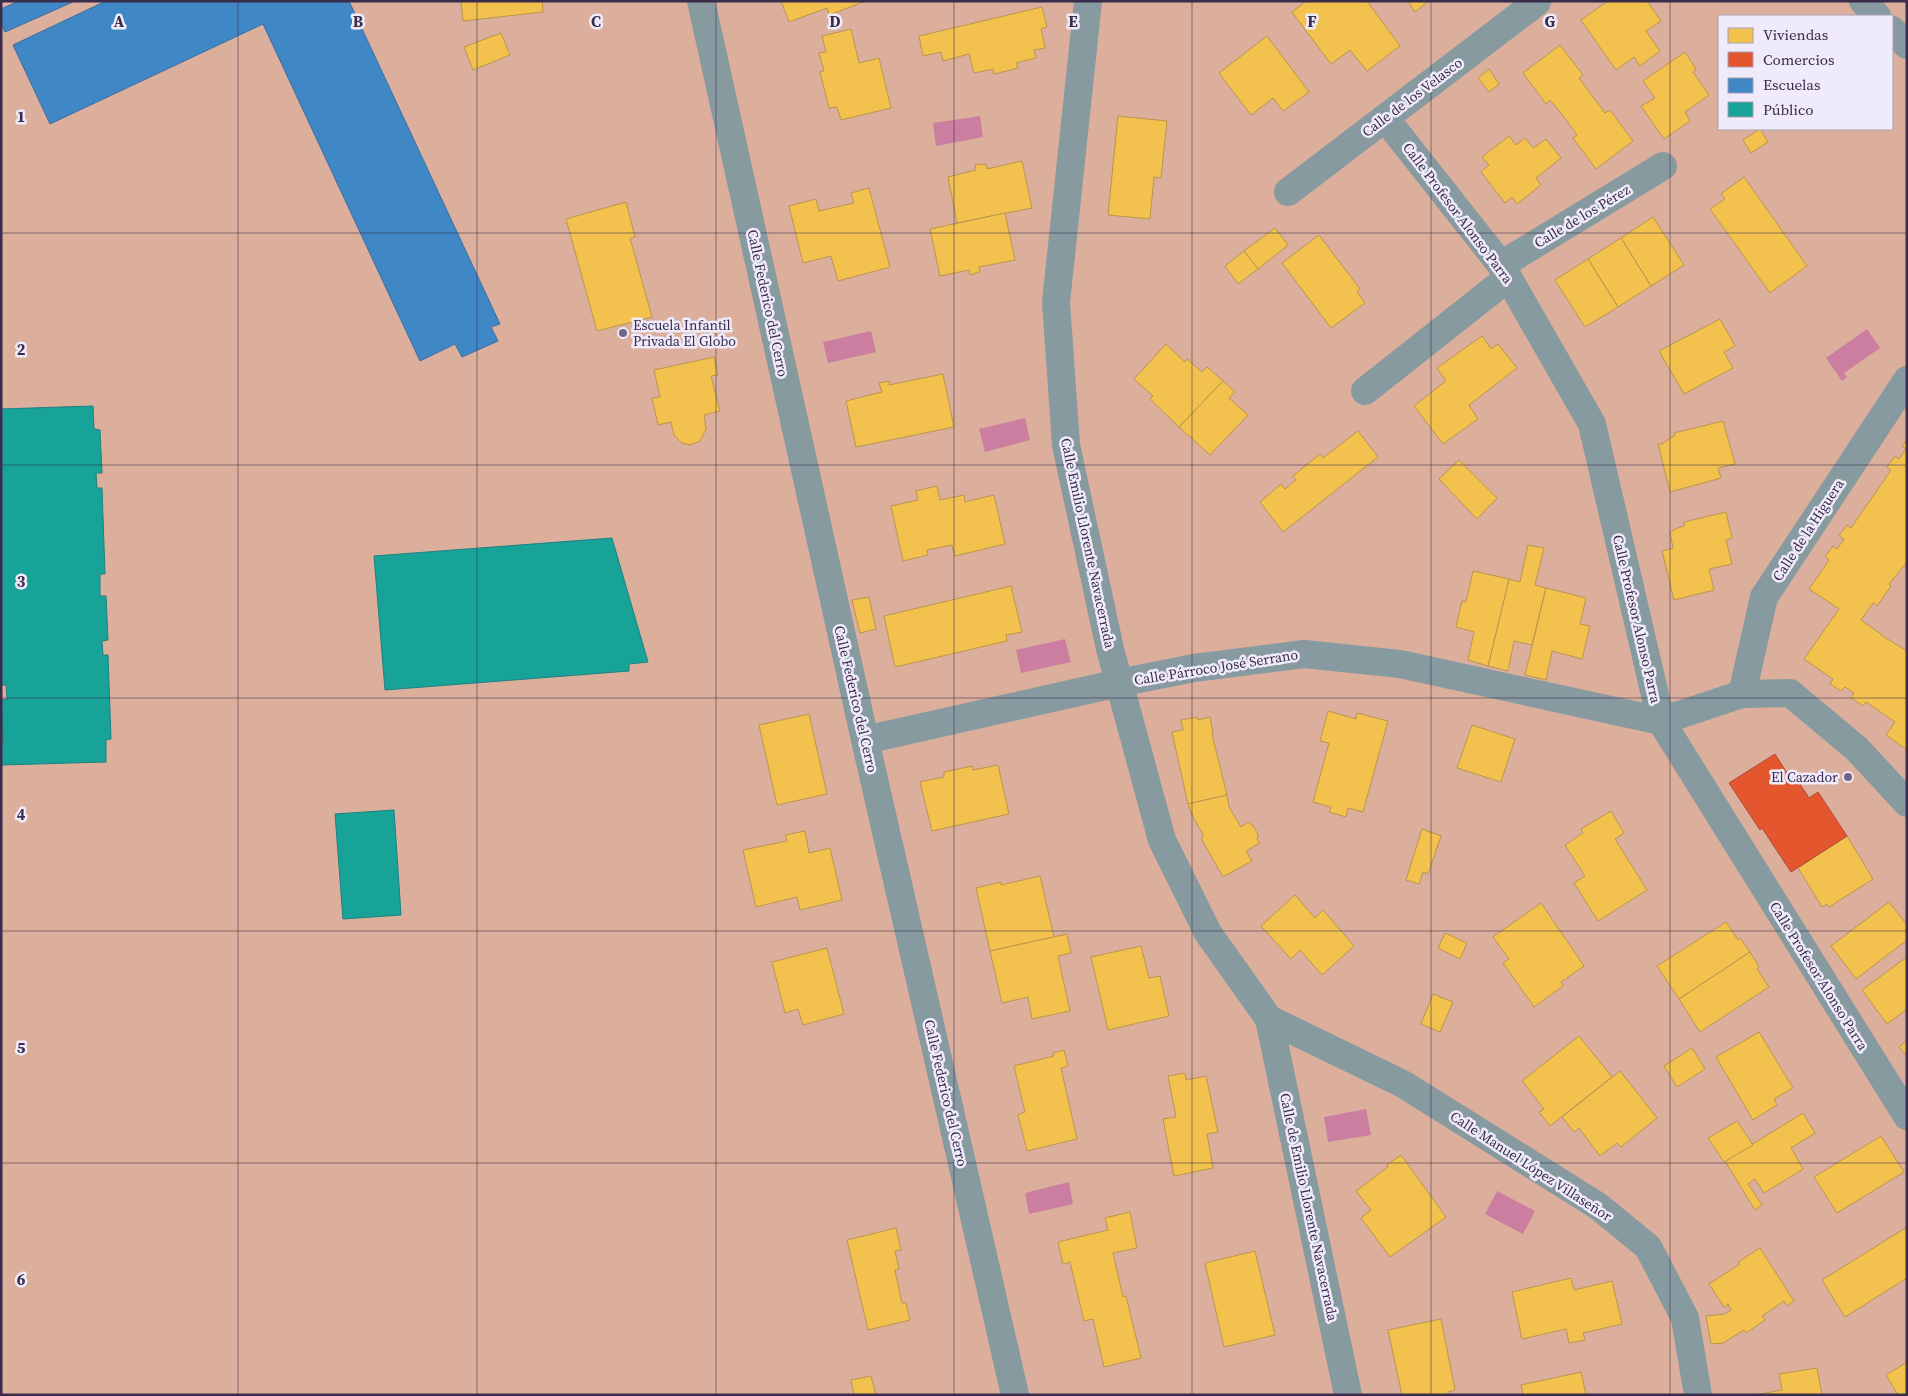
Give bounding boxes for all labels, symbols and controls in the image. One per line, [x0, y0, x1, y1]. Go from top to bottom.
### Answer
text: A [114, 10, 125, 32]
text: B [353, 10, 364, 32]
text: C [591, 10, 601, 32]
text: D [829, 10, 841, 32]
text: E [1068, 10, 1078, 32]
text: F [1307, 10, 1317, 32]
text: G [1545, 10, 1556, 32]
legend [1718, 15, 1893, 130]
text: Viviendas [1763, 24, 1828, 45]
text: Comercios [1763, 49, 1835, 70]
street label: Calle de los Velasco [1358, 52, 1467, 141]
text: Escuelas [1763, 74, 1820, 95]
text: Público [1763, 99, 1814, 120]
text: 1 [17, 105, 25, 127]
street label: Calle Profesor Alonso Parra [1398, 138, 1518, 288]
street label: Calle de los Pérez [1530, 179, 1634, 253]
street label: Calle Federico del Cerro [743, 228, 793, 379]
place label: Escuela Infantil Privada El Globo [633, 315, 736, 351]
marker: Escuela Infantil Privada El Globo [617, 327, 629, 339]
text: 2 [17, 338, 26, 360]
street label: Calle Emilio Llorente Navacerrada [1056, 436, 1120, 651]
street label: Calle de la Higuera [1767, 474, 1849, 585]
street label: Calle Profesor Alonso Parra [1608, 533, 1666, 706]
text: 3 [17, 570, 26, 592]
street label: Calle Federico del Cerro [829, 624, 883, 775]
street label: Calle Párroco José Serrano [1133, 644, 1300, 690]
place label: El Cazador [1771, 767, 1838, 787]
marker: El Cazador [1842, 771, 1854, 783]
text: 4 [17, 803, 26, 825]
street label: Calle Profesor Alonso Parra [1765, 898, 1873, 1055]
street label: Calle Federico del Cerro [919, 1018, 973, 1169]
text: 5 [17, 1036, 26, 1058]
street label: Calle de Emilio Llorente Navacerrada [1275, 1091, 1343, 1324]
street label: Calle Manuel López Villaseñor [1446, 1106, 1616, 1226]
text: 6 [17, 1268, 26, 1290]

